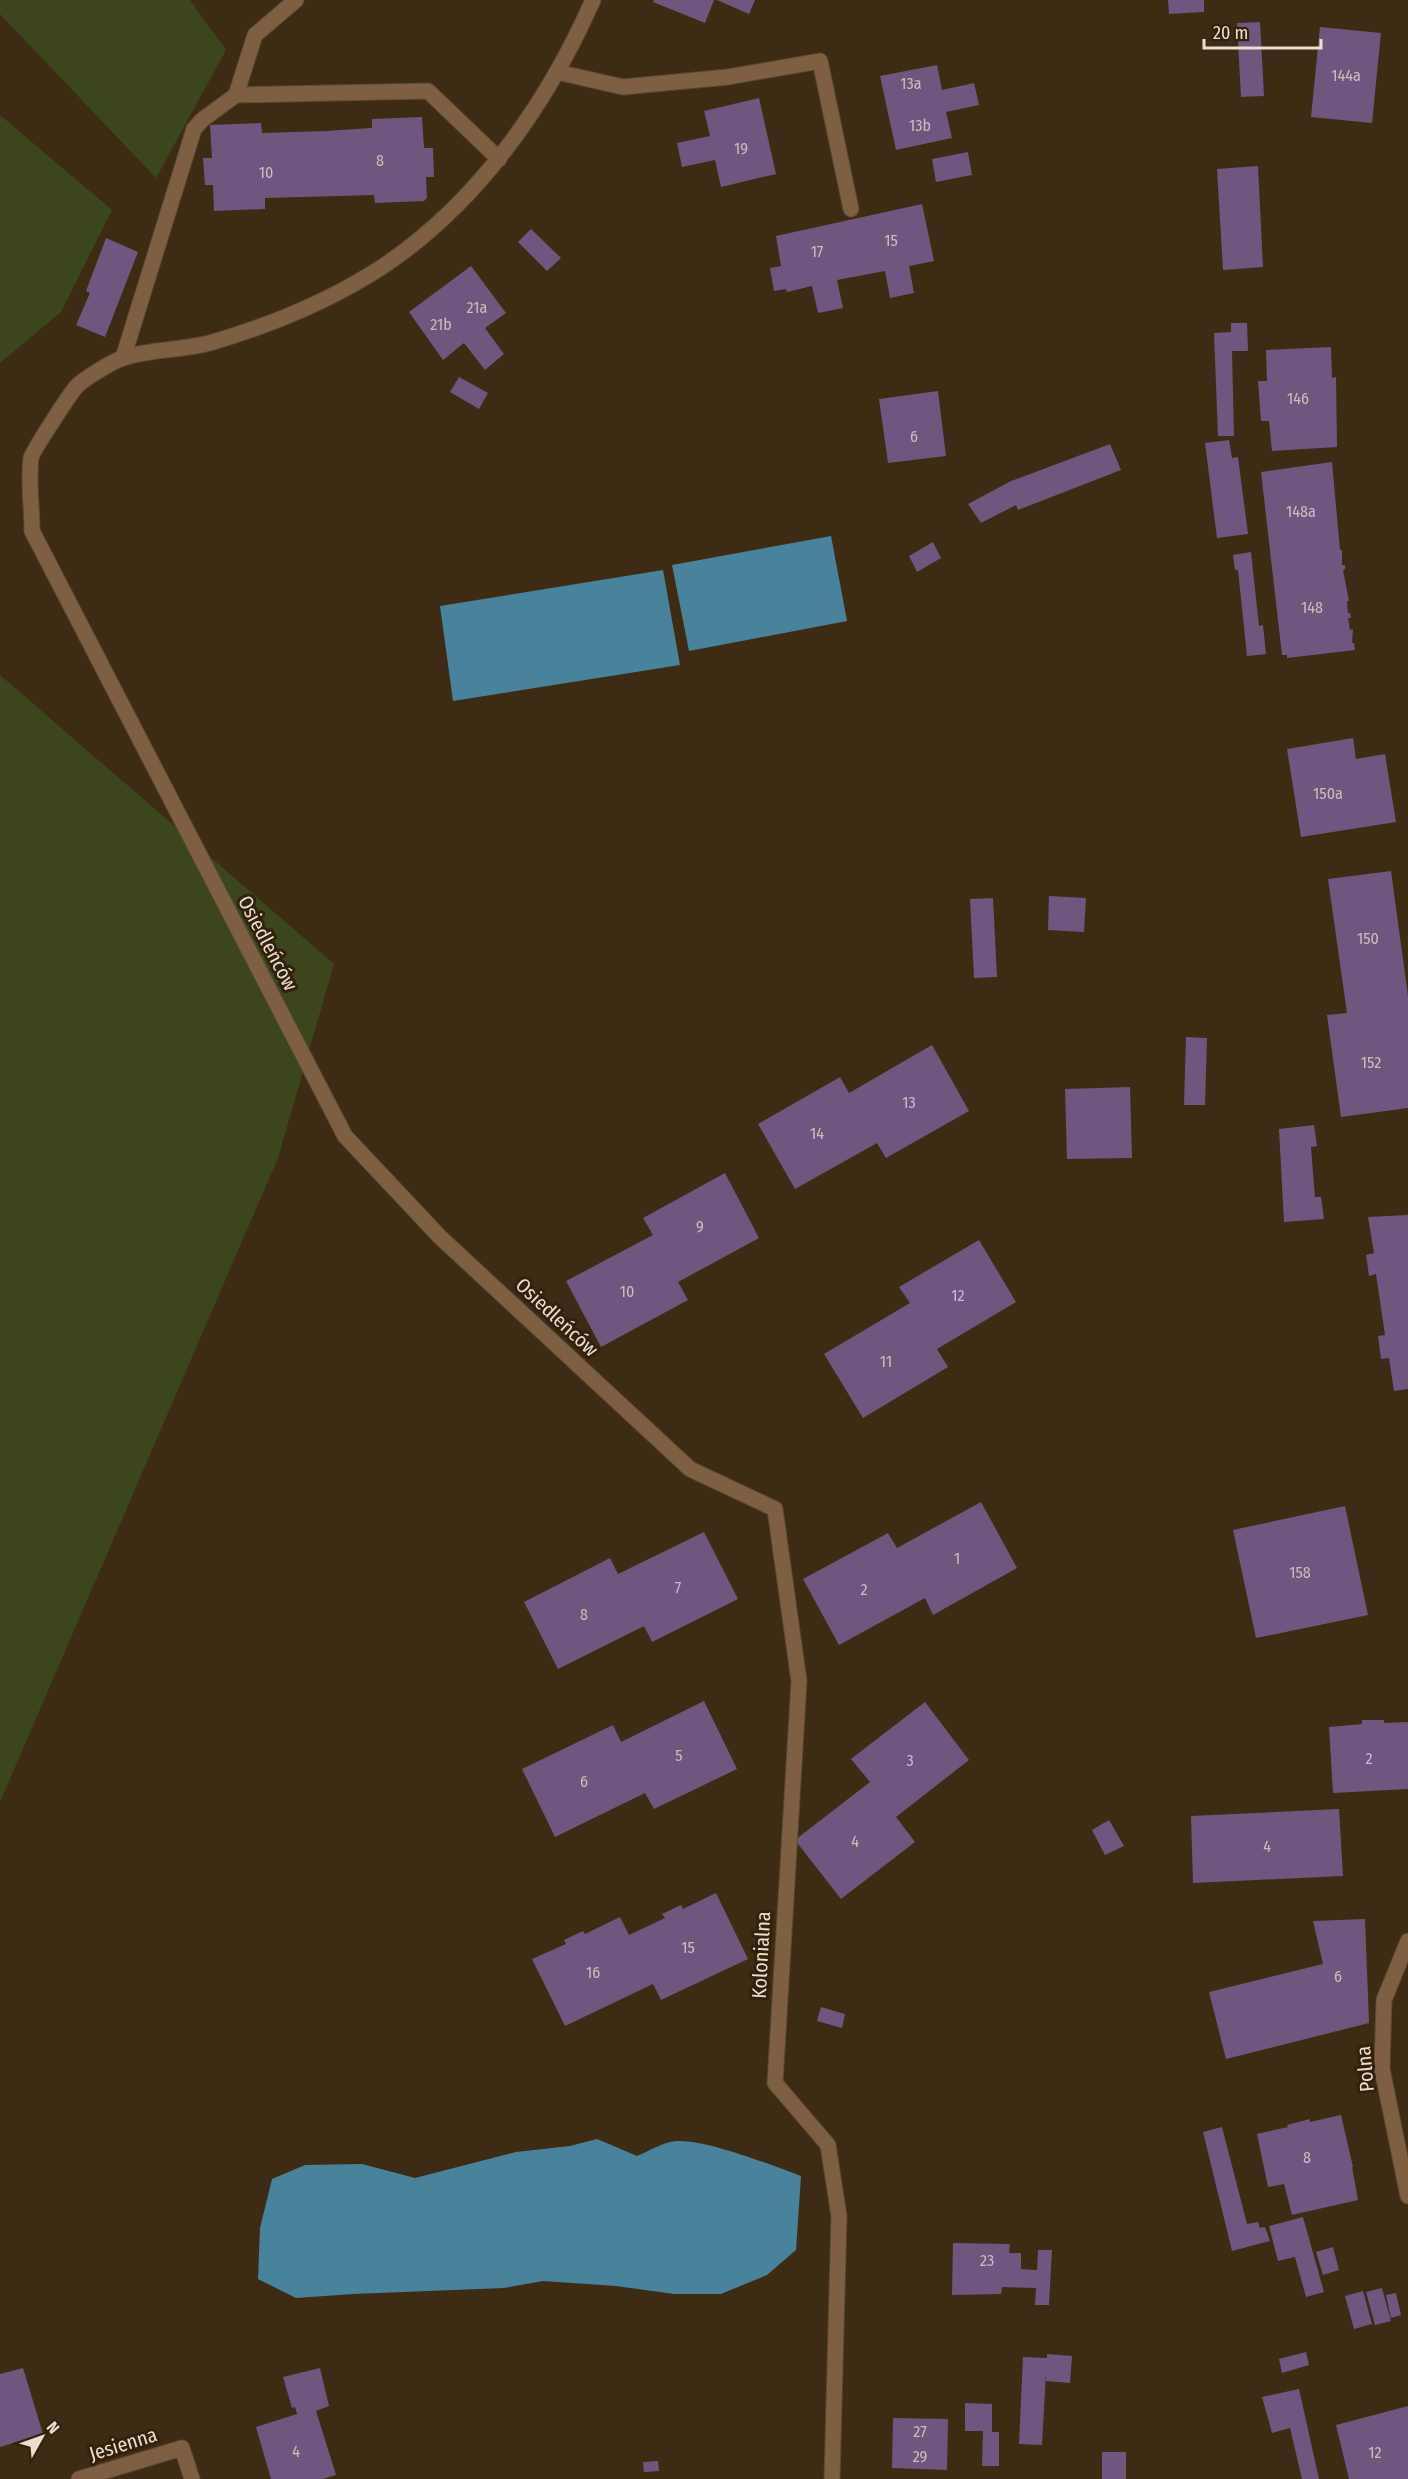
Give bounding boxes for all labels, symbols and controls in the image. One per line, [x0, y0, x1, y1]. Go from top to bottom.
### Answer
scale bar [1204, 12, 1321, 50]
text: 20 m [1213, 22, 1248, 44]
house number: 144a [1331, 66, 1361, 85]
house number: 13a [900, 74, 922, 93]
house number: 13b [909, 116, 931, 135]
house number: 19 [734, 139, 748, 158]
house number: 8 [376, 151, 384, 170]
house number: 10 [259, 163, 273, 182]
house number: 15 [884, 231, 898, 250]
house number: 17 [811, 242, 824, 261]
house number: 21a [467, 298, 488, 317]
house number: 21b [430, 315, 452, 334]
house number: 146 [1287, 389, 1309, 408]
house number: 6 [910, 427, 918, 446]
house number: 148a [1286, 502, 1316, 521]
house number: 148 [1301, 598, 1323, 617]
house number: 150a [1313, 784, 1343, 803]
street label: Osiedleńców [233, 891, 303, 995]
house number: 150 [1357, 929, 1379, 948]
house number: 152 [1361, 1053, 1381, 1072]
house number: 13 [902, 1093, 916, 1112]
house number: 14 [810, 1124, 824, 1143]
house number: 9 [696, 1217, 704, 1236]
street label: Osiedleńców [511, 1273, 603, 1361]
house number: 10 [620, 1282, 634, 1301]
house number: 12 [951, 1286, 965, 1305]
house number: 11 [880, 1352, 892, 1371]
house number: 1 [954, 1549, 960, 1568]
house number: 158 [1289, 1563, 1311, 1582]
house number: 7 [675, 1578, 682, 1597]
house number: 2 [860, 1580, 868, 1599]
house number: 8 [580, 1605, 588, 1624]
house number: 5 [675, 1746, 683, 1765]
house number: 2 [1365, 1749, 1373, 1768]
house number: 3 [906, 1751, 914, 1770]
house number: 6 [580, 1772, 588, 1791]
house number: 4 [851, 1832, 859, 1851]
house number: 4 [1263, 1837, 1271, 1856]
street label: Kolonialna [747, 1911, 775, 1999]
house number: 15 [681, 1938, 695, 1957]
house number: 16 [586, 1963, 600, 1982]
house number: 6 [1334, 1967, 1342, 1986]
street label: Polna [1351, 2045, 1379, 2093]
house number: 8 [1303, 2148, 1311, 2167]
house number: 23 [980, 2251, 994, 2270]
north arrow [12, 2407, 72, 2467]
text: N [43, 2418, 63, 2437]
street label: Jesienna [86, 2422, 160, 2466]
house number: 27 [913, 2422, 927, 2441]
house number: 4 [292, 2442, 300, 2461]
house number: 12 [1368, 2443, 1382, 2462]
house number: 29 [913, 2447, 928, 2466]

